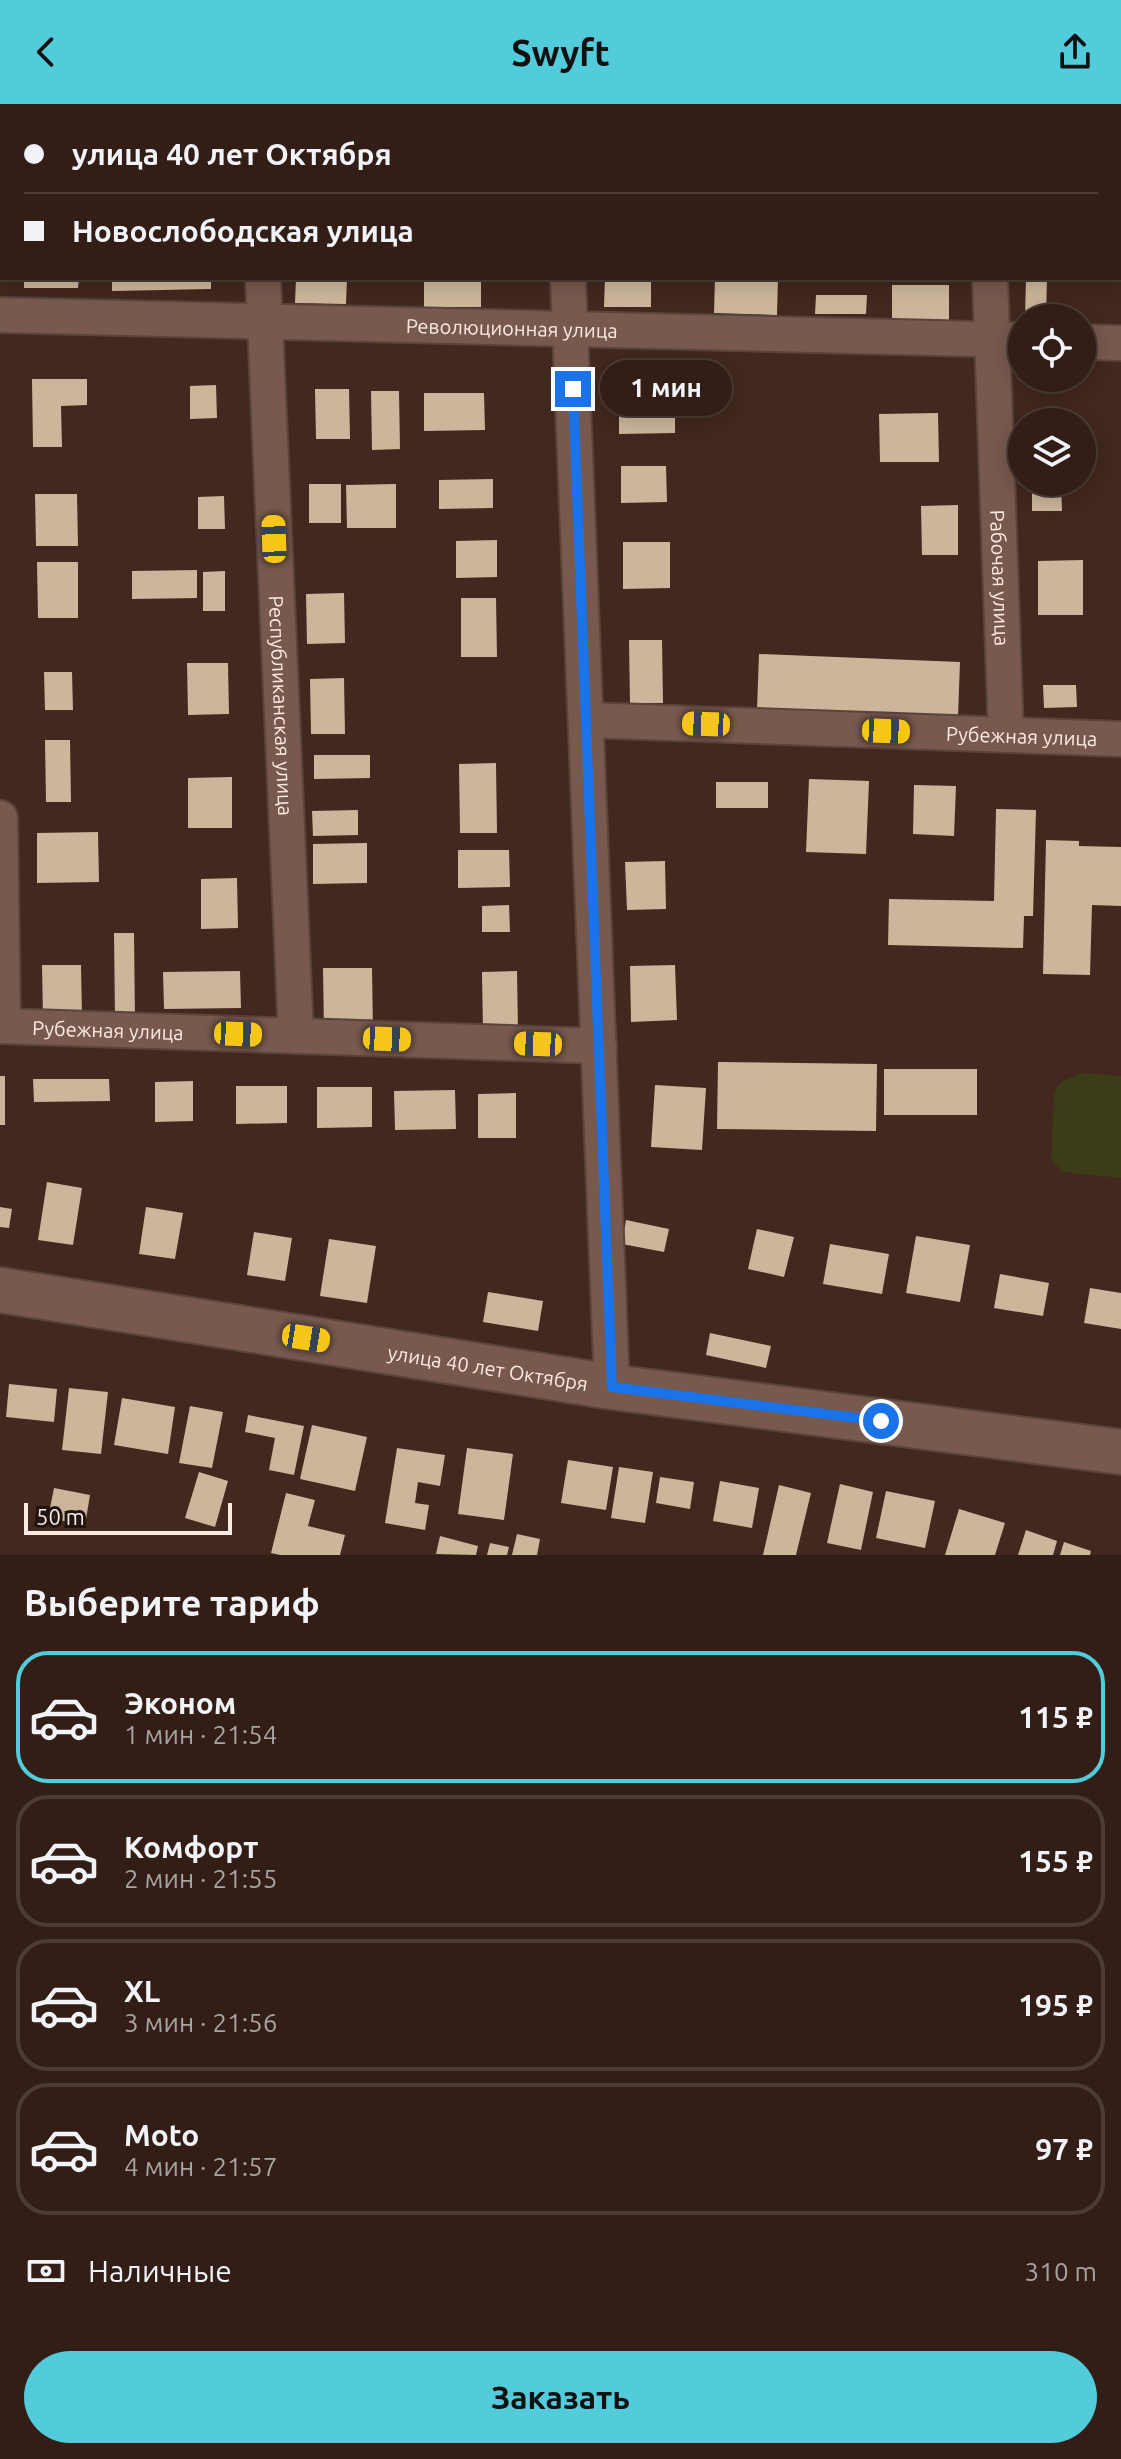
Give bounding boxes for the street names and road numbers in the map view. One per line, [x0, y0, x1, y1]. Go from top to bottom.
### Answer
street label: Революционная улица [406, 313, 618, 342]
street label: Рабочая улица [987, 509, 1014, 646]
street label: Республиканская улица [265, 595, 298, 816]
street label: Рубежная улица [946, 721, 1098, 750]
street label: Рубежная улица [32, 1016, 184, 1044]
street label: улица 40 лет Октября [386, 1340, 590, 1395]

